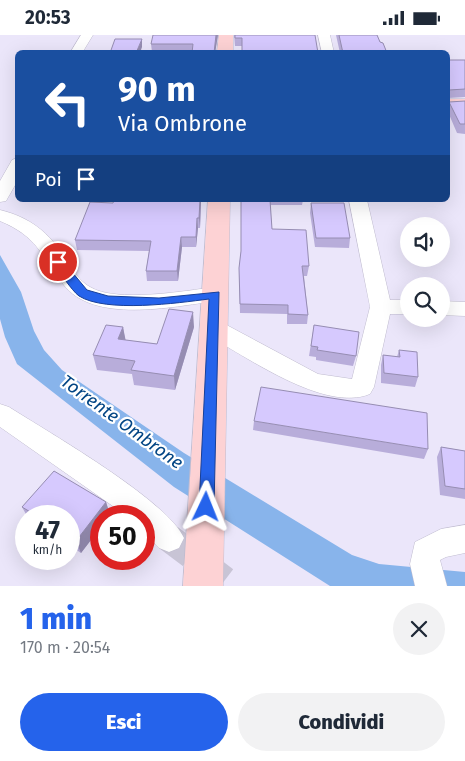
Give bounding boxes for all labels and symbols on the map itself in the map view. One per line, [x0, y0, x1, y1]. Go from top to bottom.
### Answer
pin [37, 241, 79, 283]
water label: Torrente Ombrone [56, 370, 188, 474]
position arrow [179, 480, 231, 532]
speed limit sign: 50 [90, 505, 155, 570]

